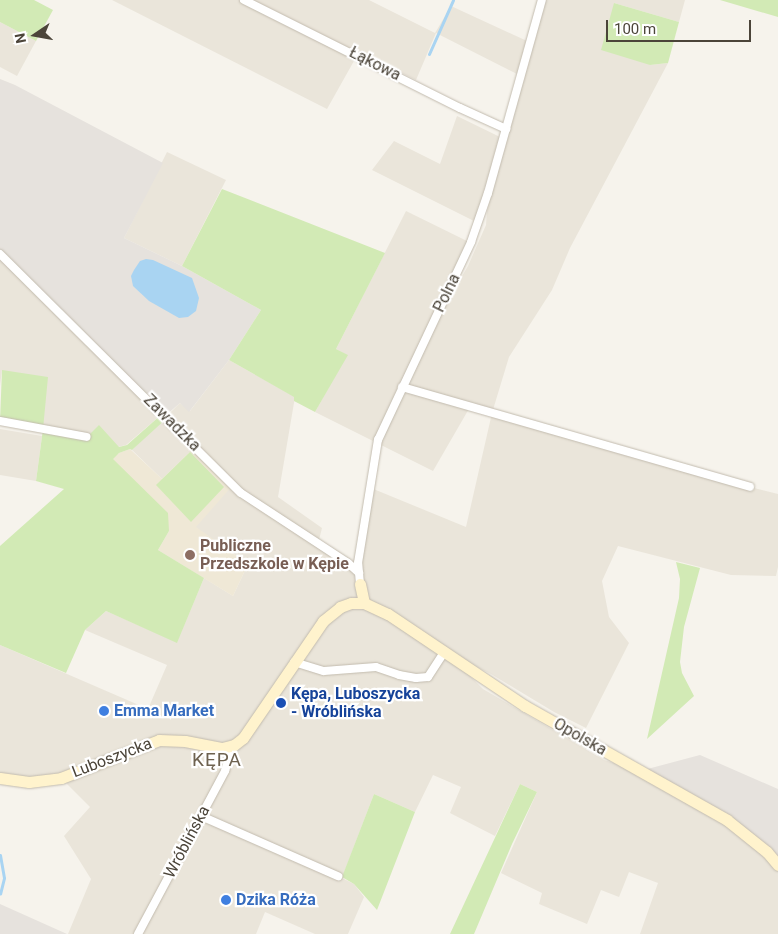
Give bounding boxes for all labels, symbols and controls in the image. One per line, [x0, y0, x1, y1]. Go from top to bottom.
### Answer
north arrow [10, 10, 60, 60]
scale bar [608, 10, 753, 42]
text: 100 m [614, 20, 656, 38]
text: N [11, 32, 29, 45]
street label: Łąkowa [346, 43, 404, 85]
street label: Polna [429, 271, 465, 315]
street label: Zawadzka [139, 390, 205, 456]
place label: Publiczne Przedszkole w Kępie [200, 536, 349, 574]
marker: Publiczne Przedszkole w Kępie [184, 549, 196, 561]
place label: Kępa, Luboszycka - Wróblińska [291, 684, 420, 722]
marker: Kępa, Luboszycka - Wróblińska [275, 697, 287, 709]
place label: Emma Market [114, 701, 214, 721]
marker: Emma Market [98, 705, 110, 717]
street label: Opolska [550, 714, 610, 760]
street label: Luboszycka [69, 734, 155, 782]
district label: KĘPA [192, 749, 242, 771]
street label: Wróblińska [160, 803, 214, 881]
place label: Dzika Róża [236, 890, 316, 910]
marker: Dzika Róża [220, 894, 232, 906]

